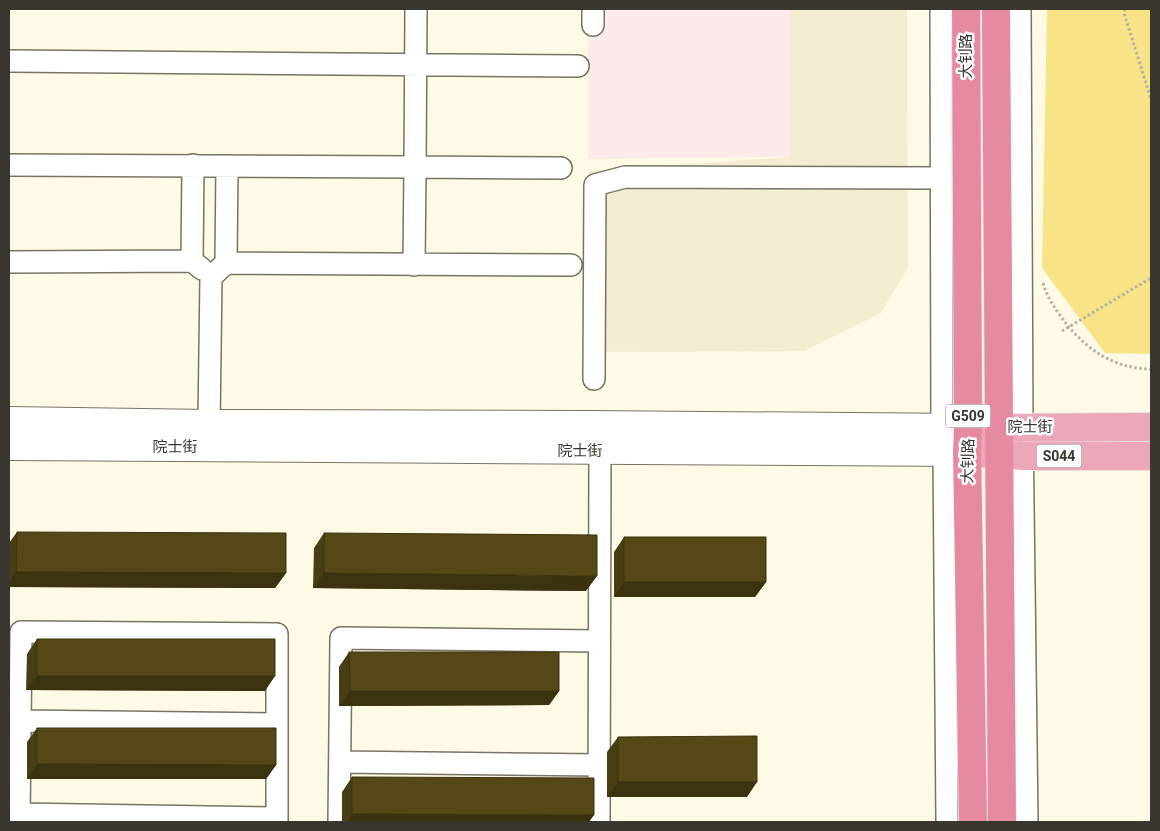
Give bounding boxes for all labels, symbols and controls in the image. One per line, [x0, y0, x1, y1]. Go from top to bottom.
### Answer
street label: 大钊路 [957, 33, 975, 79]
road number: G509 [946, 404, 990, 428]
street label: 院士街 [1007, 418, 1053, 436]
street label: 院士街 [152, 438, 198, 456]
street label: 大钊路 [959, 438, 977, 484]
street label: 院士街 [557, 442, 603, 460]
road number: S044 [1036, 444, 1082, 468]

